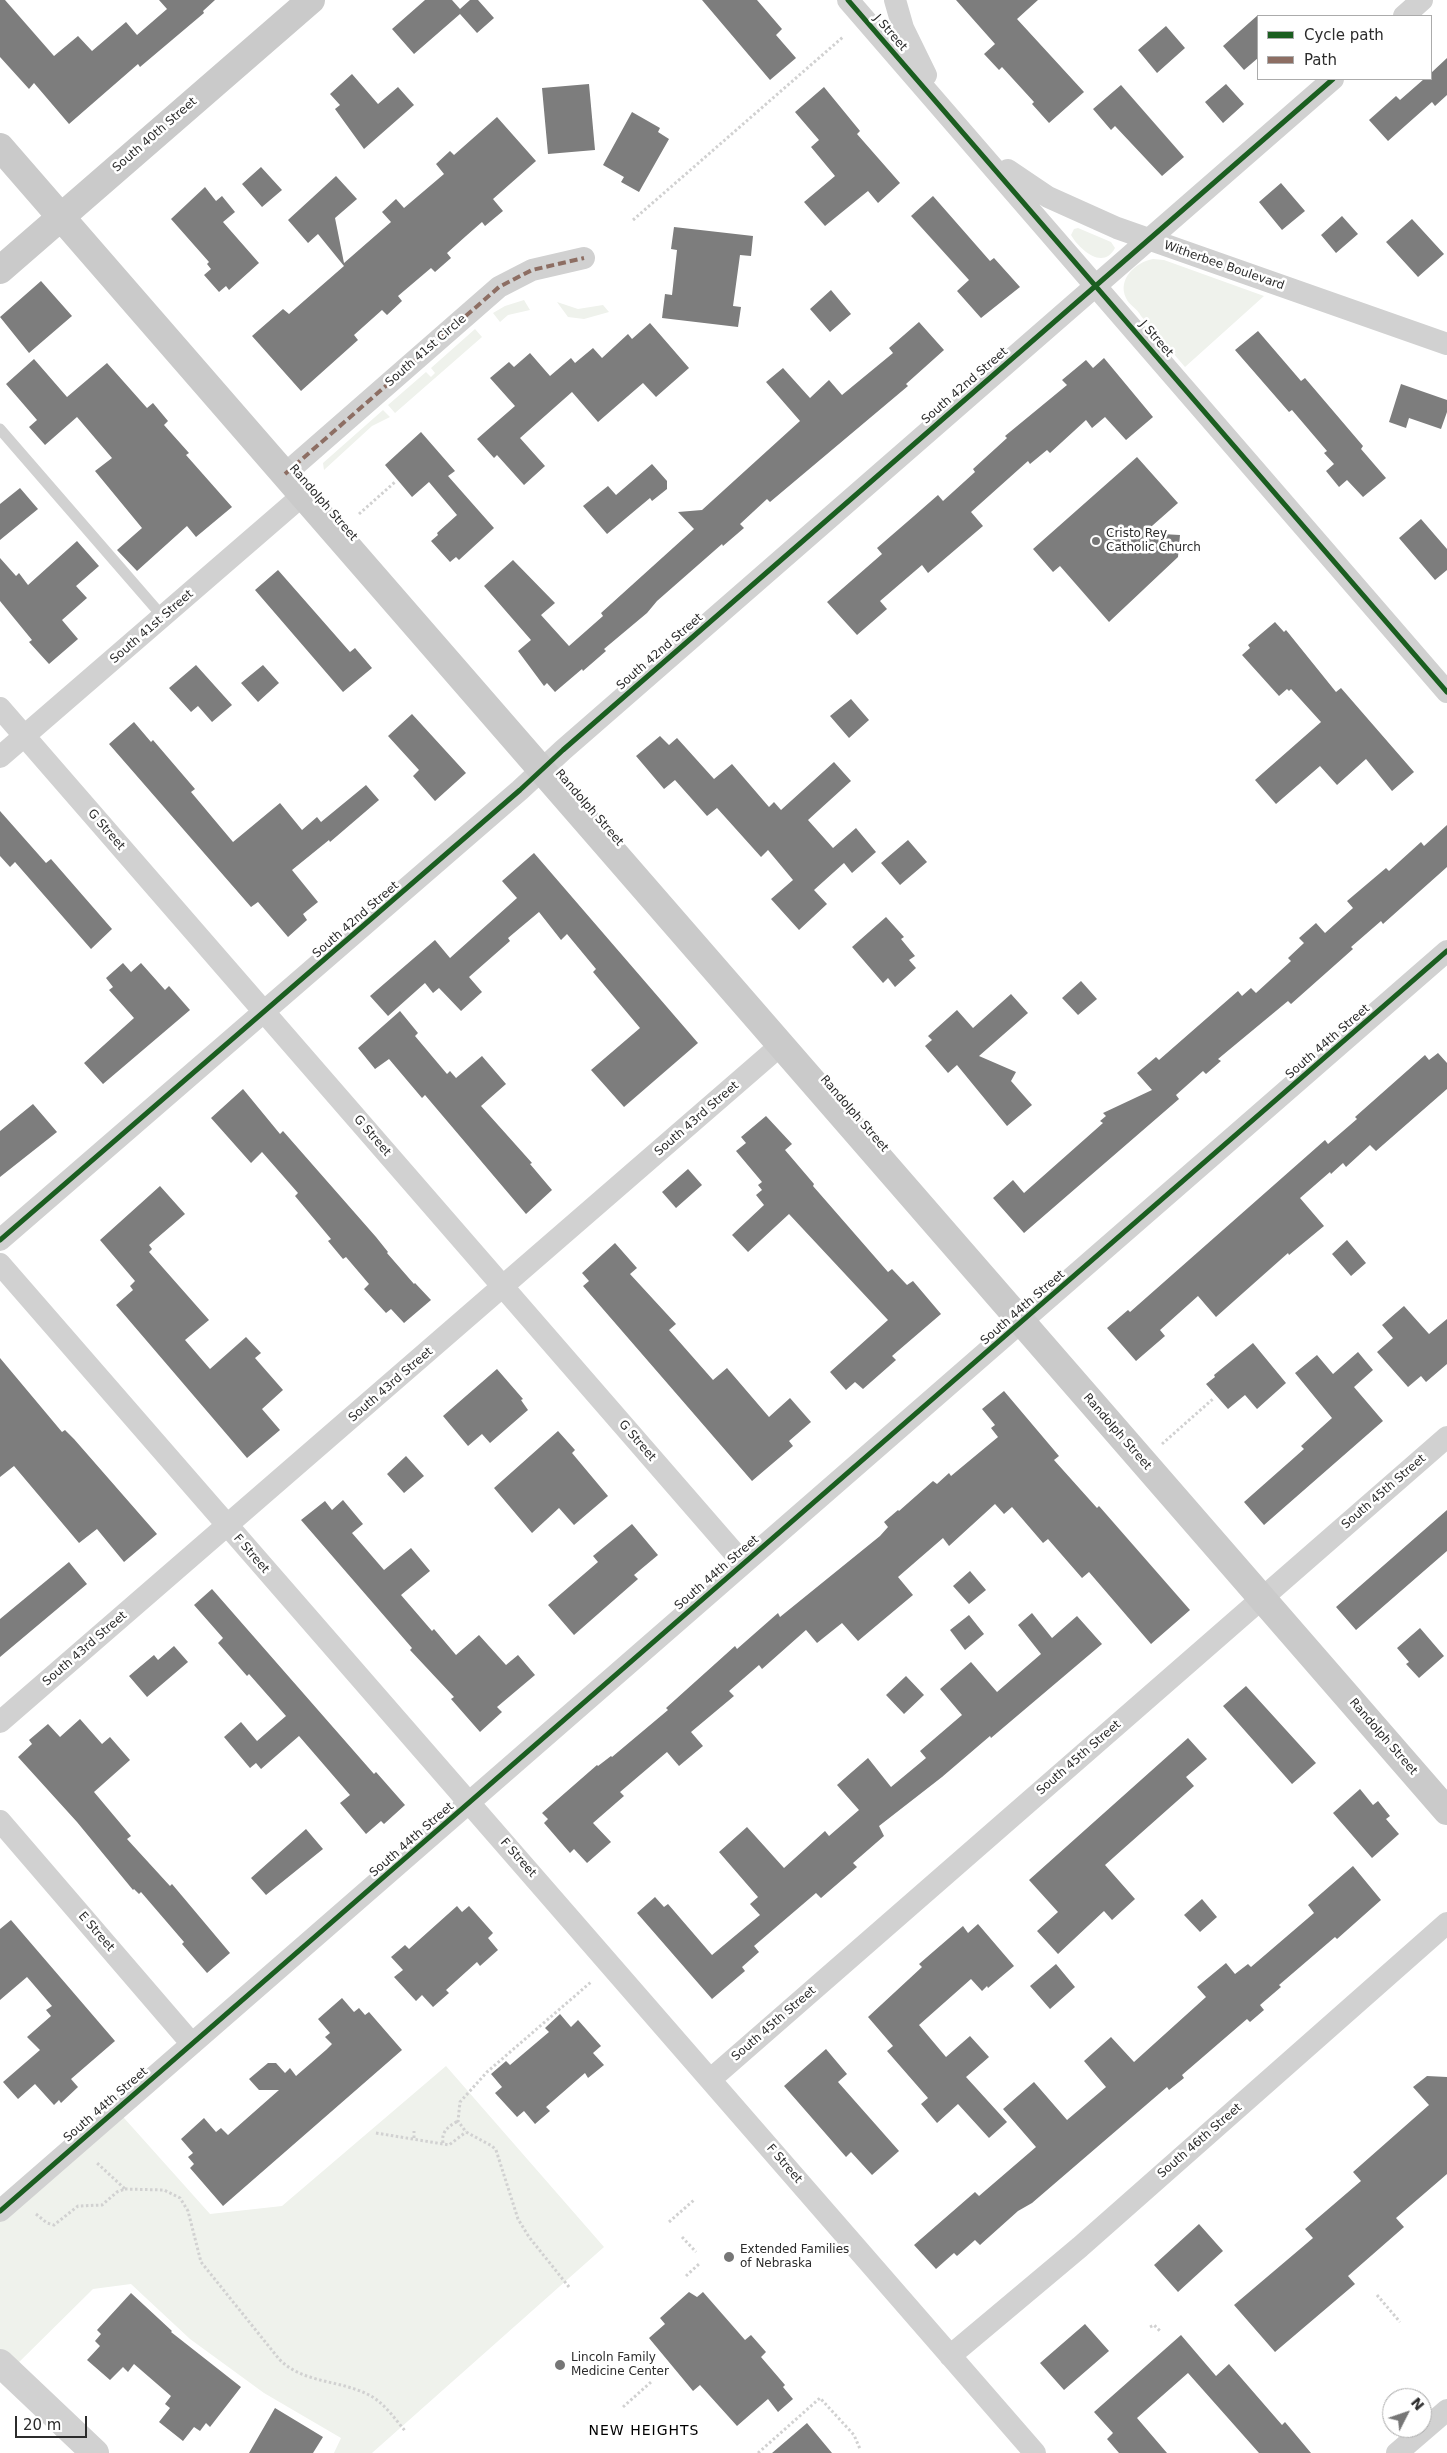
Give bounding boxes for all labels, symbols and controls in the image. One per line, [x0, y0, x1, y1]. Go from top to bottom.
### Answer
street label: J Street [870, 12, 910, 54]
legend [1257, 15, 1432, 80]
text: Cycle path [1304, 26, 1384, 44]
text: Path [1304, 51, 1337, 69]
street label: South 40th Street [110, 95, 200, 175]
street label: Witherbee Boulevard [1162, 239, 1286, 293]
street label: South 41st Circle [383, 312, 469, 390]
street label: J Street [1136, 318, 1176, 360]
street label: South 42nd Street [919, 345, 1011, 427]
street label: Randolph Street [286, 462, 360, 544]
place label: Cristo Rey Catholic Church [1106, 527, 1201, 555]
marker: Cristo Rey Catholic Church [1090, 535, 1102, 547]
street label: South 41st Street [108, 587, 196, 667]
street label: South 42nd Street [614, 611, 706, 693]
street label: Randolph Street [552, 767, 626, 849]
street label: G Street [84, 807, 128, 853]
street label: South 42nd Street [310, 879, 402, 961]
street label: South 44th Street [1283, 1002, 1373, 1082]
street label: Randolph Street [817, 1073, 891, 1155]
street label: South 43rd Street [652, 1079, 742, 1159]
street label: G Street [350, 1113, 394, 1159]
street label: South 44th Street [978, 1268, 1068, 1348]
street label: South 43rd Street [346, 1345, 436, 1425]
street label: Randolph Street [1080, 1391, 1154, 1473]
street label: G Street [615, 1418, 659, 1464]
street label: South 45th Street [1339, 1452, 1429, 1532]
street label: F Street [230, 1531, 272, 1577]
street label: South 44th Street [672, 1533, 762, 1613]
street label: South 43rd Street [40, 1609, 130, 1689]
street label: Randolph Street [1346, 1696, 1420, 1778]
street label: South 45th Street [1034, 1718, 1124, 1798]
street label: South 44th Street [367, 1800, 457, 1880]
street label: F Street [497, 1836, 539, 1880]
street label: E Street [75, 1909, 117, 1955]
street label: South 45th Street [729, 1984, 819, 2064]
street label: South 44th Street [61, 2065, 151, 2145]
street label: South 46th Street [1155, 2101, 1245, 2181]
street label: F Street [763, 2141, 805, 2187]
place label: Extended Families of Nebraska [740, 2243, 849, 2271]
marker: Extended Families of Nebraska [722, 2250, 736, 2264]
place label: Lincoln Family Medicine Center [571, 2351, 669, 2379]
marker: Lincoln Family Medicine Center [553, 2358, 567, 2372]
north arrow [1382, 2388, 1432, 2438]
text: N [1408, 2394, 1427, 2413]
scale bar [18, 2406, 90, 2438]
text: 20 m [23, 2416, 61, 2434]
district label: NEW HEIGHTS [587, 2423, 701, 2439]

